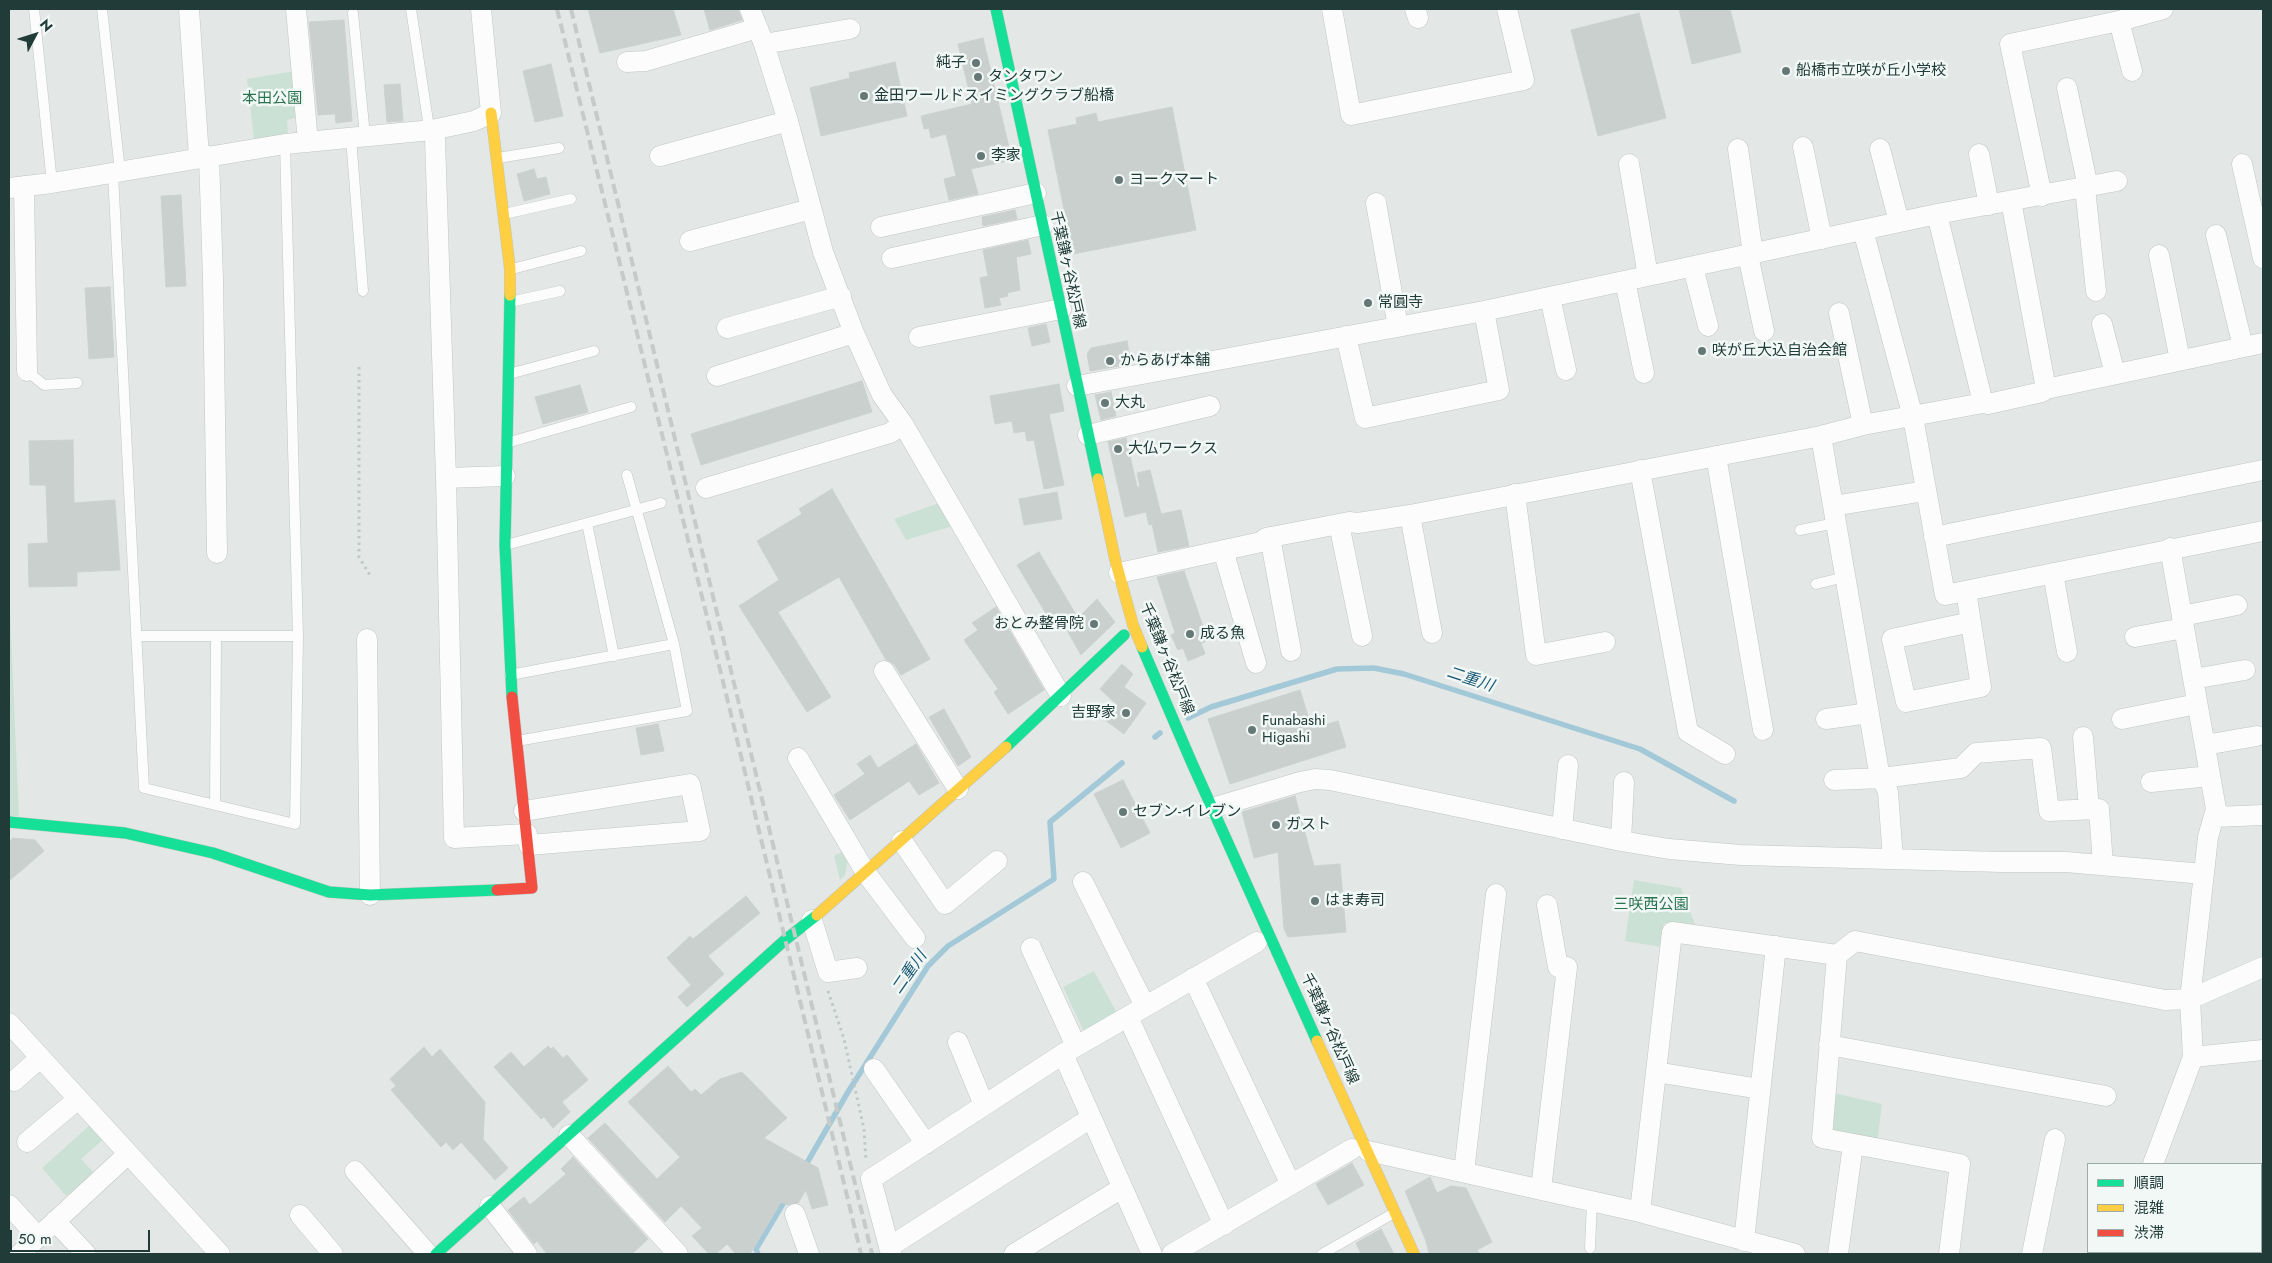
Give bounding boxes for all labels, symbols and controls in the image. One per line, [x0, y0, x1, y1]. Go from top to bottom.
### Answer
north arrow [10, 10, 60, 60]
text: N [35, 15, 58, 36]
place label: 純子 [936, 54, 966, 72]
marker: 純子 [970, 57, 982, 69]
place label: 船橋市立咲が丘小学校 [1796, 62, 1946, 80]
marker: 船橋市立咲が丘小学校 [1780, 65, 1792, 77]
place label: タンタワン [988, 68, 1063, 86]
marker: タンタワン [972, 71, 984, 83]
place label: 金田ワールドスイミングクラブ船橋 [874, 87, 1114, 105]
park label: 本田公園 [242, 90, 302, 108]
marker: 金田ワールドスイミングクラブ船橋 [858, 90, 870, 102]
place label: 李家 [991, 147, 1021, 165]
marker: 李家 [975, 150, 987, 162]
place label: ヨークマート [1129, 171, 1219, 189]
marker: ヨークマート [1113, 174, 1125, 186]
street label: 千葉鎌ヶ谷松戸線 [1046, 209, 1088, 331]
place label: 常圓寺 [1378, 294, 1423, 312]
marker: 常圓寺 [1362, 297, 1374, 309]
place label: 咲が丘大込自治会館 [1712, 342, 1847, 360]
marker: 咲が丘大込自治会館 [1696, 345, 1708, 357]
place label: からあげ本舗 [1120, 352, 1210, 370]
marker: からあげ本舗 [1104, 355, 1116, 367]
place label: 大丸 [1115, 394, 1145, 412]
marker: 大丸 [1099, 397, 1111, 409]
place label: 大仏ワークス [1128, 440, 1218, 458]
marker: 大仏ワークス [1112, 443, 1124, 455]
street label: 千葉鎌ヶ谷松戸線 [1135, 600, 1197, 718]
place label: おとみ整骨院 [994, 615, 1084, 633]
marker: おとみ整骨院 [1088, 618, 1100, 630]
place label: 成る魚 [1200, 625, 1245, 643]
marker: 成る魚 [1184, 628, 1196, 640]
water label: 二重川 [1444, 663, 1496, 697]
place label: 吉野家 [1071, 704, 1116, 722]
marker: 吉野家 [1120, 707, 1132, 719]
place label: Funabashi Higashi [1262, 712, 1326, 747]
marker: Funabashi Higashi [1246, 724, 1258, 736]
place label: セブン-イレブン [1133, 803, 1241, 821]
marker: セブン-イレブン [1117, 806, 1129, 818]
place label: ガスト [1286, 816, 1331, 834]
marker: ガスト [1270, 819, 1282, 831]
place label: はま寿司 [1325, 892, 1385, 910]
marker: はま寿司 [1309, 895, 1321, 907]
park label: 三咲西公園 [1614, 896, 1688, 914]
water label: 二重川 [888, 948, 932, 998]
street label: 千葉鎌ヶ谷松戸線 [1296, 971, 1362, 1087]
legend [2087, 1163, 2262, 1253]
text: 順調 [2134, 1172, 2164, 1194]
text: 混雑 [2134, 1197, 2164, 1219]
scale bar [12, 1220, 152, 1252]
text: 渋滞 [2134, 1222, 2164, 1244]
text: 50 m [18, 1228, 52, 1250]

